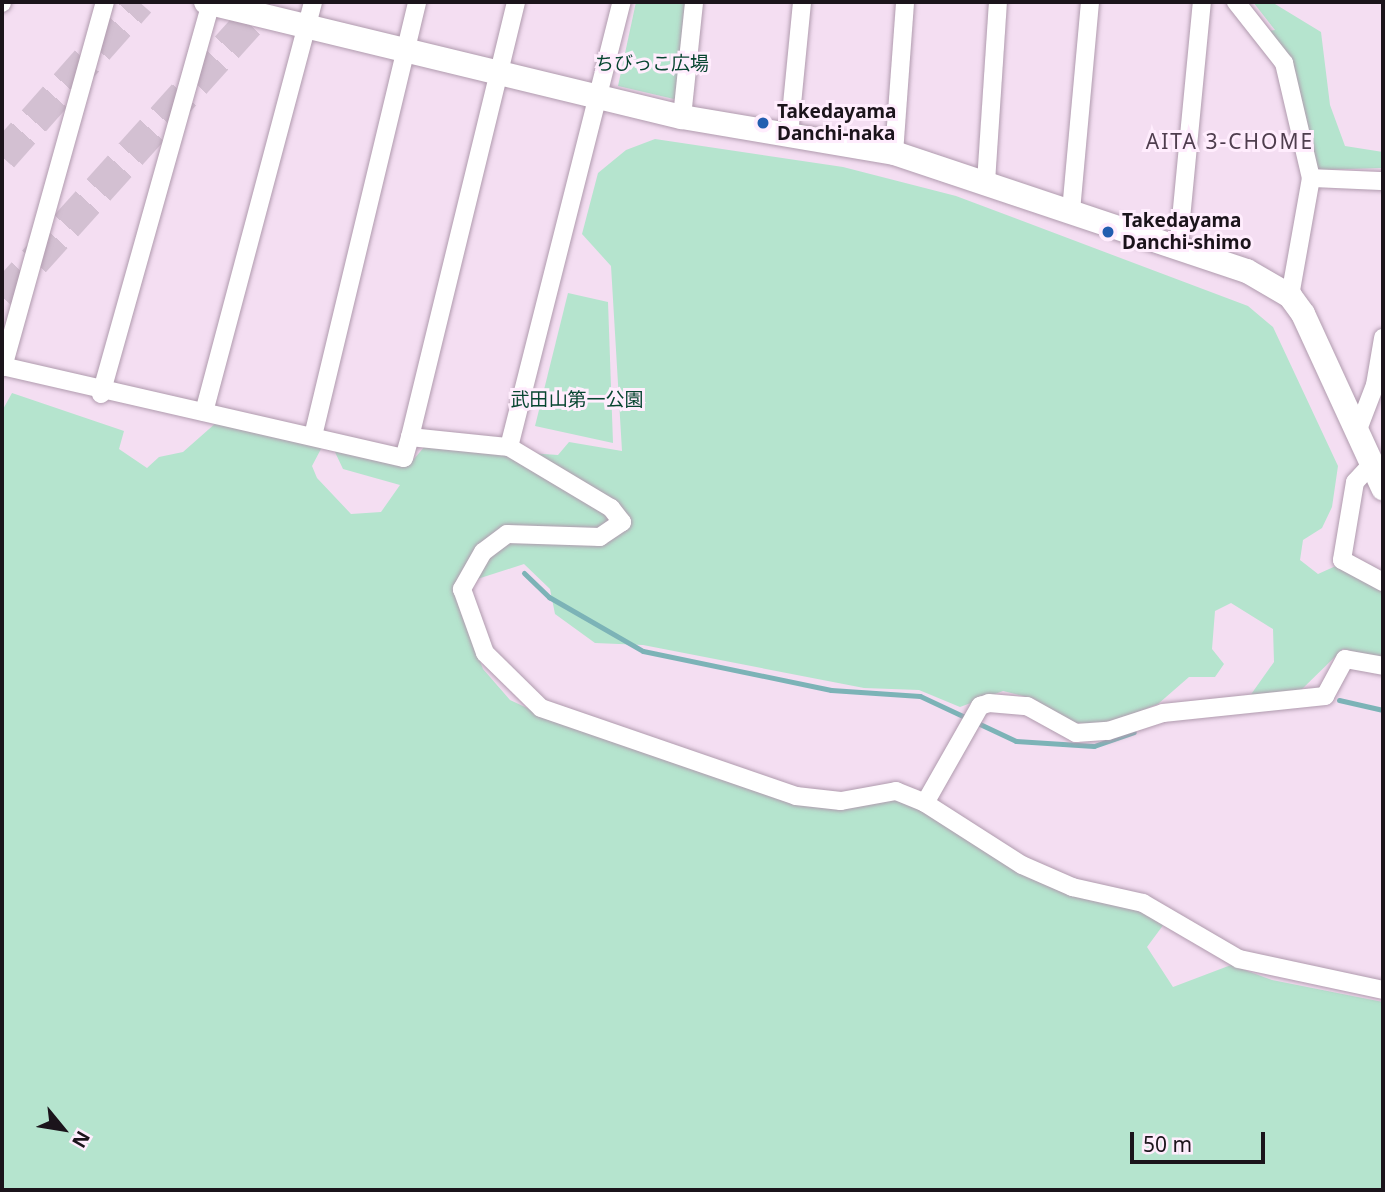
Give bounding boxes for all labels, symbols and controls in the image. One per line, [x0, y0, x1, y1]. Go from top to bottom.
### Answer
park label: ちびっこ広場 [595, 53, 709, 75]
place label: Takedayama Danchi-naka [777, 101, 896, 145]
marker: Takedayama Danchi-naka [755, 115, 771, 131]
district label: AITA 3-CHOME [1147, 128, 1313, 154]
place label: Takedayama Danchi-shimo [1122, 210, 1252, 254]
marker: Takedayama Danchi-shimo [1100, 224, 1116, 240]
park label: 武田山第一公園 [511, 389, 643, 411]
north arrow [28, 1094, 98, 1164]
scale bar [1133, 1118, 1268, 1162]
text: N [66, 1126, 96, 1153]
text: 50 m [1143, 1130, 1192, 1158]

